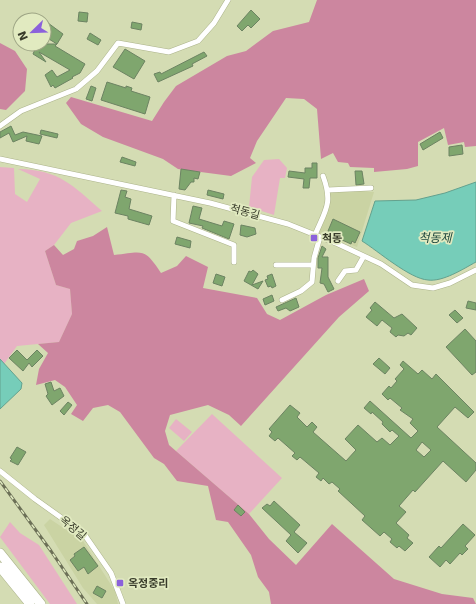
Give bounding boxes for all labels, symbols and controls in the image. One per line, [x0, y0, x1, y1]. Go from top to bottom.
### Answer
north arrow [12, 12, 52, 52]
text: N [15, 29, 31, 42]
street label: 척동길 [229, 202, 261, 222]
water label: 척동제 [418, 231, 454, 245]
place label: 척동 [322, 232, 342, 245]
marker: 척동 [309, 233, 319, 243]
street label: 옥정길 [57, 513, 89, 543]
place label: 옥정중리 [128, 577, 168, 590]
marker: 옥정중리 [115, 578, 125, 588]

